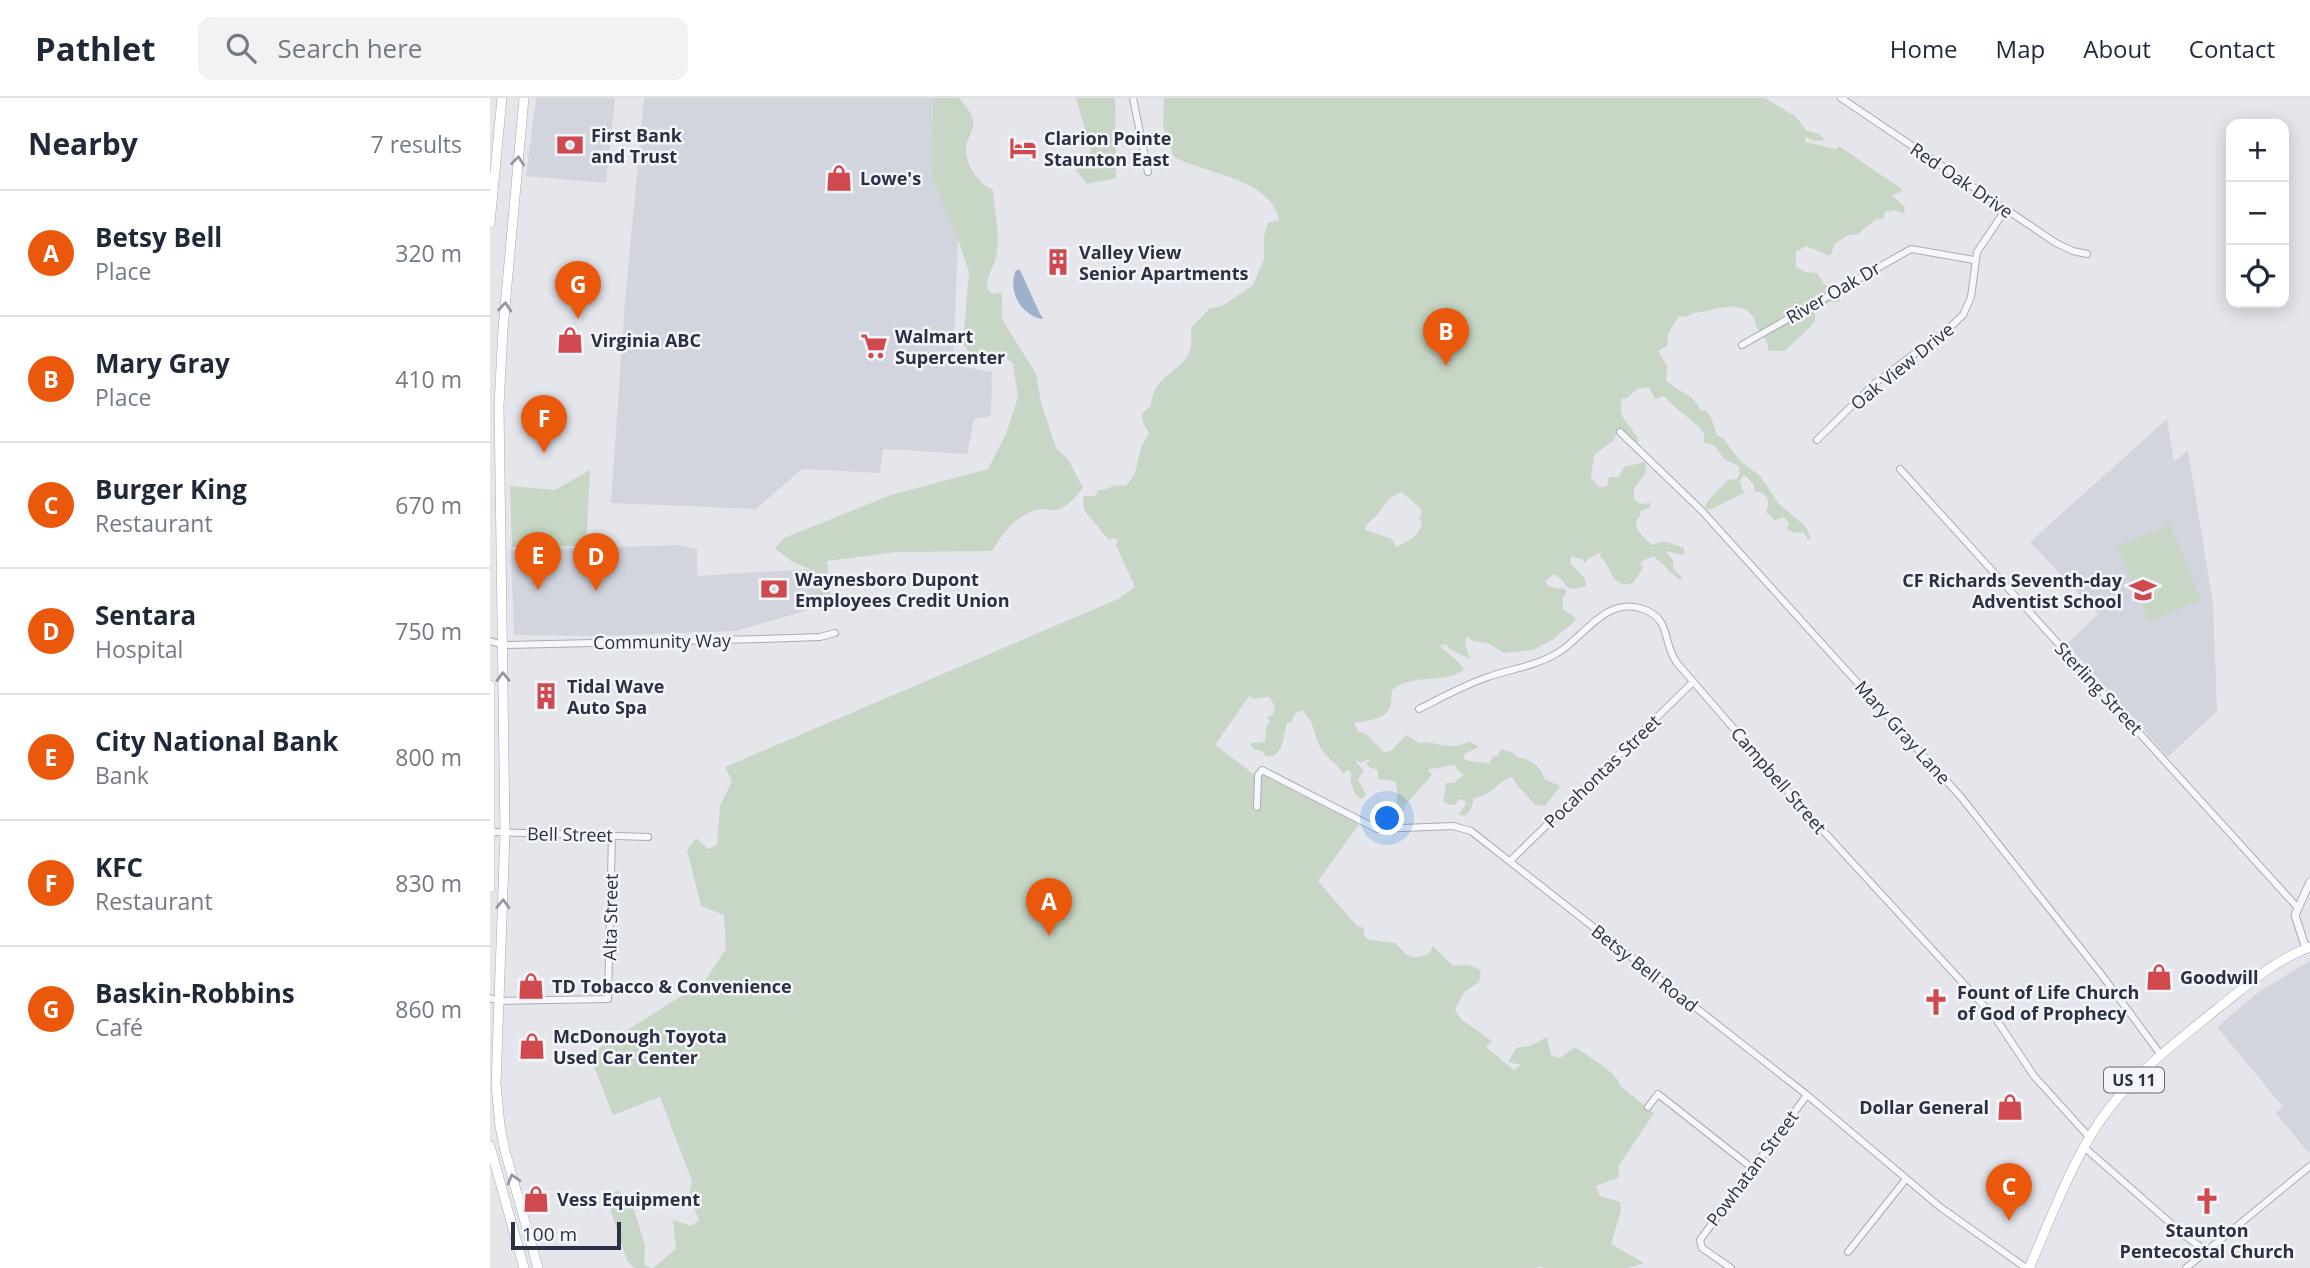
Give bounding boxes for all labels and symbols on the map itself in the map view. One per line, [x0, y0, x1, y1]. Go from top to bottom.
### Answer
place label: First Bank and Trust [591, 123, 683, 168]
place label: Clarion Pointe Staunton East [1044, 126, 1171, 171]
bank icon: First Bank and Trust [555, 130, 585, 160]
hotel icon: Clarion Pointe Staunton East [1008, 133, 1038, 163]
street label: Red Oak Drive [1906, 137, 2018, 223]
one-way arrow [510, 155, 525, 166]
shop icon: Lowe's [824, 163, 854, 193]
place label: Lowe's [860, 166, 921, 190]
place label: Valley View Senior Apartments [1079, 240, 1248, 285]
building icon: Valley View Senior Apartments [1043, 247, 1073, 277]
street label: River Oak Dr [1781, 255, 1885, 329]
pin: G [555, 261, 601, 319]
one-way arrow [497, 301, 512, 312]
pin: B [1423, 308, 1469, 366]
street label: Oak View Drive [1845, 317, 1959, 415]
place label: Walmart Supercenter [895, 324, 1005, 369]
shop icon: Virginia ABC [555, 325, 585, 355]
place label: Virginia ABC [591, 328, 701, 352]
supermarket icon: Walmart Supercenter [859, 331, 889, 361]
pin: F [521, 395, 567, 453]
pin: E [515, 532, 561, 590]
pin: D [573, 533, 619, 591]
place label: Waynesboro Dupont Employees Credit Union [795, 567, 1009, 612]
place label: CF Richards Seventh-day Adventist School [1902, 568, 2123, 613]
bank icon: Waynesboro Dupont Employees Credit Union [759, 574, 789, 604]
school or university icon: CF Richards Seventh-day Adventist School [2128, 575, 2158, 605]
street label: Community Way [593, 628, 732, 654]
street label: Sterling Street [2050, 636, 2148, 740]
one-way arrow [496, 671, 511, 682]
place label: Tidal Wave Auto Spa [567, 674, 665, 719]
street label: Mary Gray Lane [1850, 675, 1956, 789]
building icon: Tidal Wave Auto Spa [531, 681, 561, 711]
street label: Pocahontas Street [1539, 709, 1665, 833]
street label: Campbell Street [1726, 721, 1832, 839]
your location [1370, 801, 1404, 835]
street label: Bell Street [527, 821, 613, 847]
street label: Alta Street [597, 873, 623, 961]
pin: A [1026, 878, 1072, 936]
one-way arrow [495, 898, 510, 909]
street label: Betsy Bell Road [1587, 919, 1703, 1017]
shop icon: Goodwill [2144, 962, 2174, 992]
place label: Goodwill [2180, 965, 2259, 989]
shop icon: TD Tobacco & Convenience [516, 971, 546, 1001]
place label: TD Tobacco & Convenience [552, 974, 792, 998]
place label: Fount of Life Church of God of Prophecy [1957, 980, 2139, 1025]
church icon: Fount of Life Church of God of Prophecy [1921, 987, 1951, 1017]
place label: McDonough Toyota Used Car Center [553, 1024, 727, 1069]
shop icon: McDonough Toyota Used Car Center [517, 1031, 547, 1061]
road number: US 11 [2104, 1068, 2164, 1092]
shop icon: Dollar General [1995, 1092, 2025, 1122]
place label: Dollar General [1859, 1095, 1989, 1119]
street label: Powhatan Street [1701, 1105, 1803, 1231]
pin: C [1986, 1163, 2032, 1221]
one-way arrow [506, 1173, 521, 1185]
shop icon: Vess Equipment [521, 1184, 551, 1214]
church icon: Staunton Pentecostal Church [2192, 1186, 2222, 1216]
place label: Vess Equipment [557, 1187, 700, 1211]
place label: Staunton Pentecostal Church [2120, 1218, 2294, 1263]
scale bar [511, 1219, 621, 1251]

